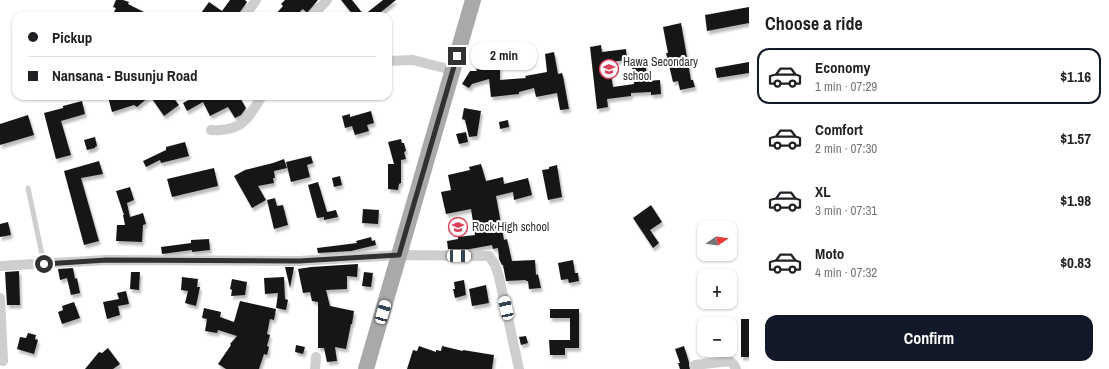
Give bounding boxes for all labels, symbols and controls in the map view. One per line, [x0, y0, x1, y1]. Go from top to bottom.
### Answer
text: Choose a ride [765, 11, 863, 36]
text: Pickup [52, 27, 92, 48]
callout: 2 min [471, 42, 537, 70]
route end [448, 47, 466, 65]
text: 2 min [490, 47, 518, 64]
place label: Hawa Secondary school [623, 54, 698, 84]
text: Economy [815, 57, 870, 78]
school or university icon: Hawa Secondary school [598, 58, 620, 80]
icon: car [767, 58, 803, 94]
text: Nansana - Busunju Road [52, 65, 198, 86]
text: $1.16 [1060, 66, 1091, 87]
text: 1 min · 07:29 [815, 78, 877, 95]
text: Comfort [815, 119, 863, 140]
icon: car [767, 120, 803, 156]
text: $1.57 [1060, 128, 1091, 149]
text: 2 min · 07:30 [815, 140, 877, 157]
text: XL [815, 181, 831, 202]
icon: car [767, 182, 803, 218]
text: $1.98 [1060, 190, 1091, 211]
text: 3 min · 07:31 [815, 202, 877, 219]
school or university icon: Rock High school [447, 216, 469, 238]
place label: Rock High school [472, 219, 549, 235]
north arrow [697, 221, 737, 261]
map controls [697, 221, 737, 357]
text: Moto [815, 243, 844, 264]
icon: car [767, 244, 803, 280]
car [447, 250, 471, 262]
text: $0.83 [1060, 252, 1091, 273]
route start [35, 255, 53, 273]
text: 4 min · 07:32 [815, 264, 877, 281]
button: + [697, 269, 737, 309]
car [498, 295, 514, 321]
car [374, 299, 392, 325]
button: Confirm [765, 315, 1093, 361]
button: − [697, 317, 737, 357]

